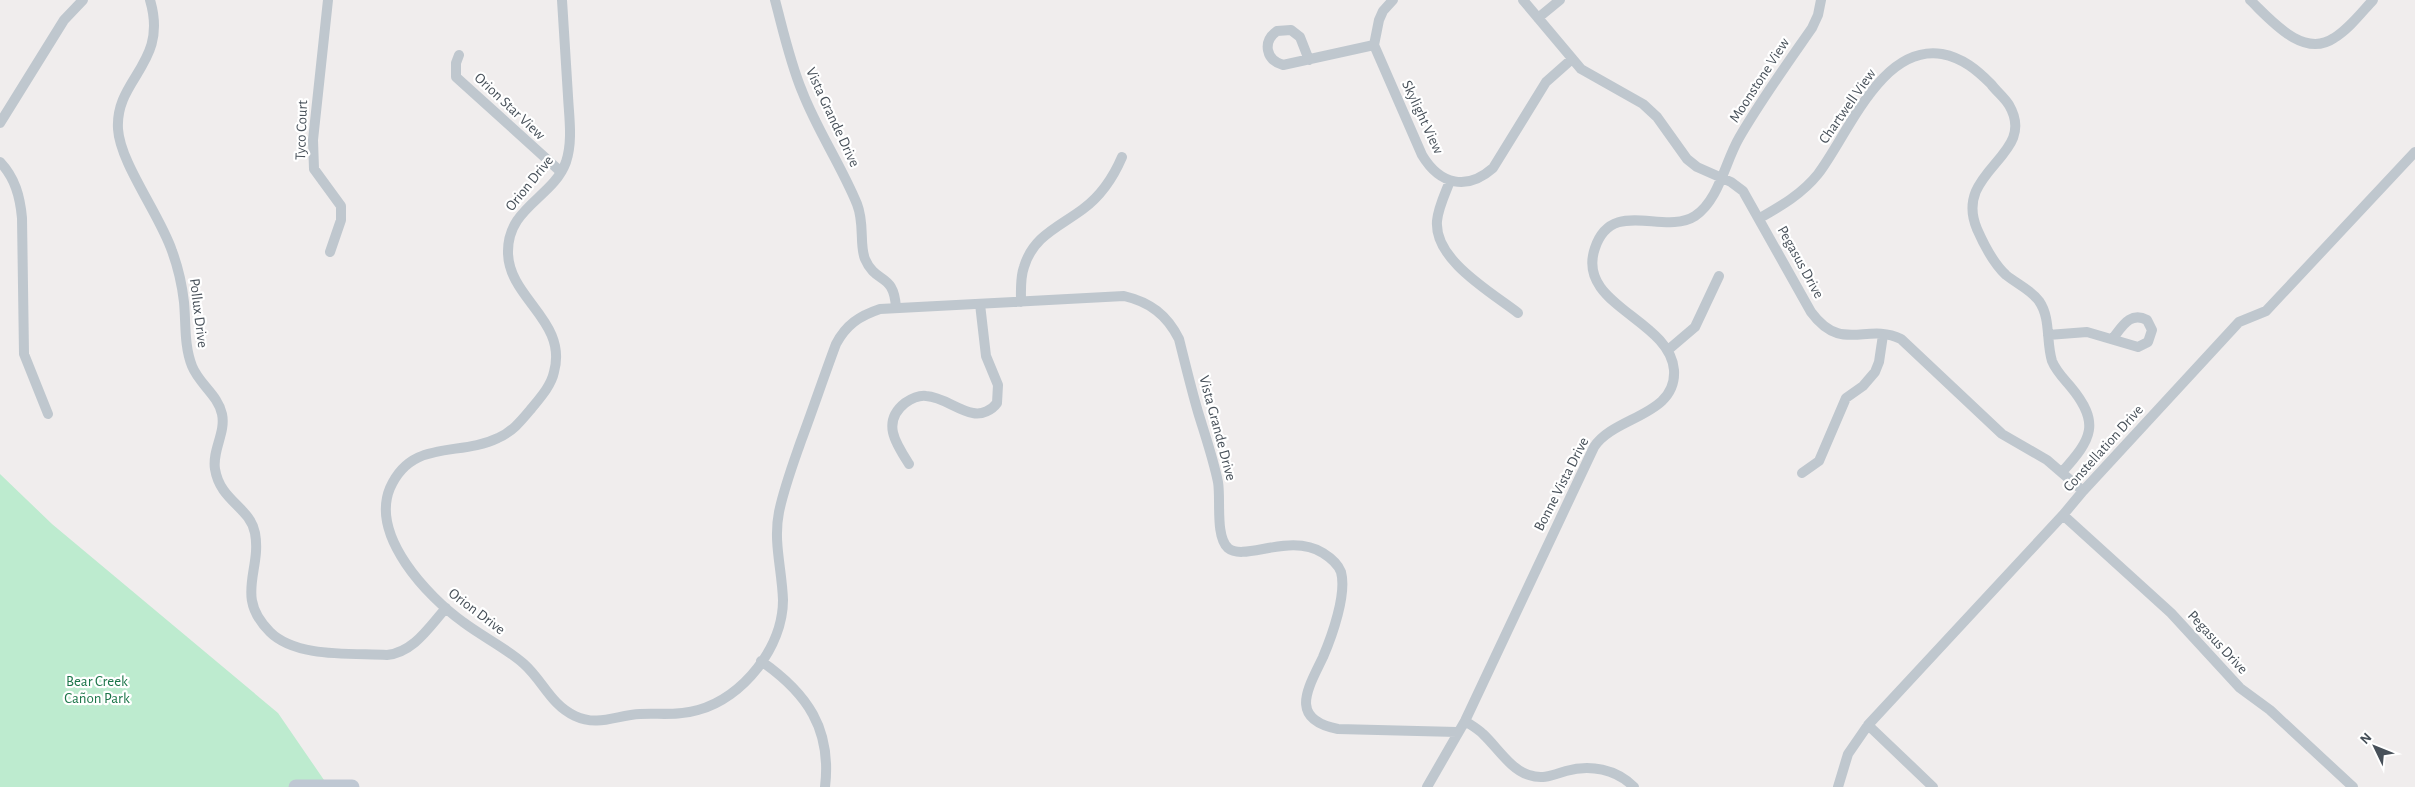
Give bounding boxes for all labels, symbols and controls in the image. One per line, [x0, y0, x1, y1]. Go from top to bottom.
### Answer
street label: Moonstone View [1727, 35, 1792, 125]
street label: Vista Grande Drive [803, 65, 862, 169]
street label: Chartwell View [1816, 66, 1879, 147]
street label: Orion Star View [471, 70, 548, 143]
street label: Skylight View [1399, 78, 1446, 156]
street label: Tyco Court [293, 99, 310, 160]
street label: Orion Drive [503, 153, 556, 214]
street label: Pegasus Drive [1775, 223, 1827, 301]
street label: Pollux Drive [187, 278, 210, 349]
street label: Vista Grande Drive [1196, 374, 1239, 482]
street label: Constellation Drive [2061, 402, 2146, 495]
street label: Bonne Vista Drive [1531, 435, 1592, 533]
street label: Orion Drive [446, 585, 508, 637]
street label: Pegasus Drive [2185, 608, 2251, 677]
park label: Bear Creek Cañon Park [64, 674, 130, 706]
north arrow [2350, 722, 2400, 772]
text: N [2358, 730, 2375, 747]

